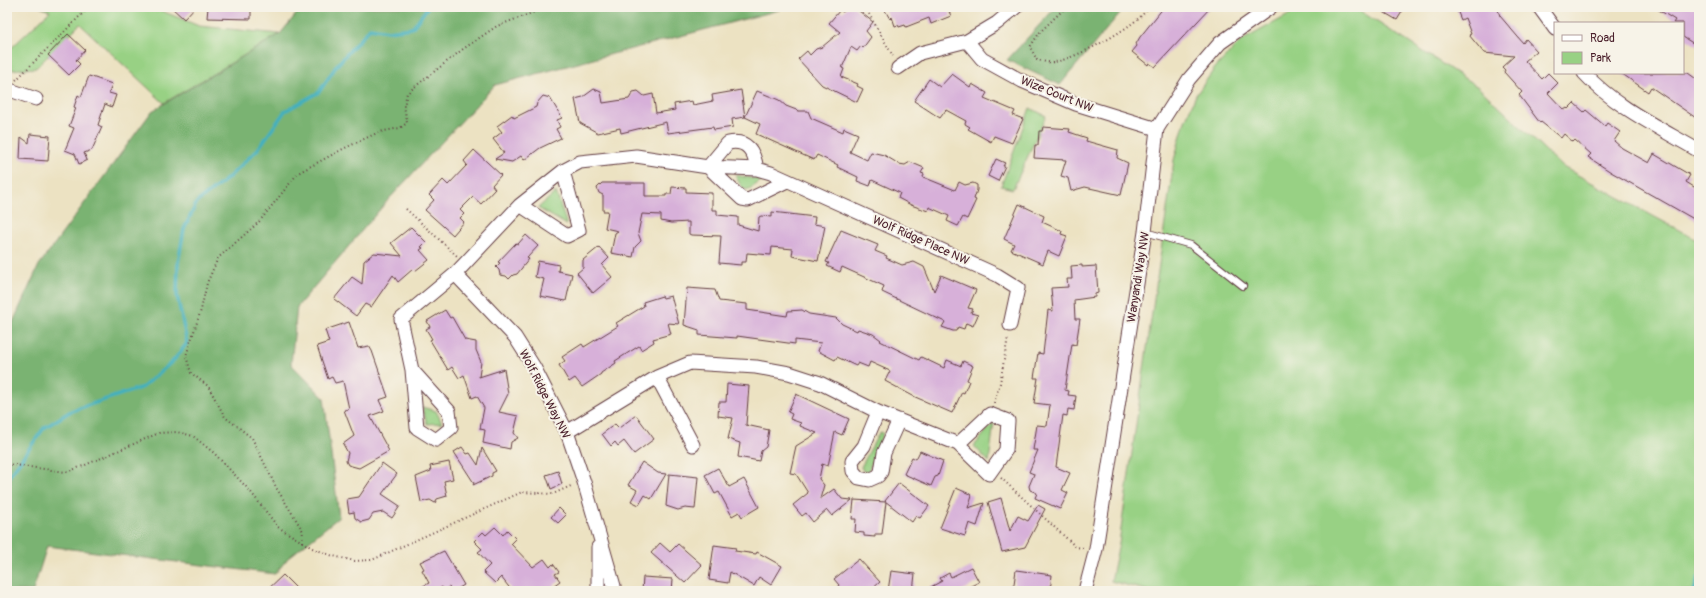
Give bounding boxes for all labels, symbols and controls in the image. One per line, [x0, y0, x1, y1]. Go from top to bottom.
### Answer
legend [1554, 22, 1684, 74]
text: Road [1590, 31, 1615, 46]
text: Park [1590, 51, 1611, 66]
street label: Wize Court NW [1018, 73, 1095, 116]
street label: Wolf Ridge Place NW [870, 212, 972, 269]
street label: Wanyandi Way NW [1124, 231, 1153, 324]
street label: Wolf Ridge Way NW [516, 347, 574, 441]

